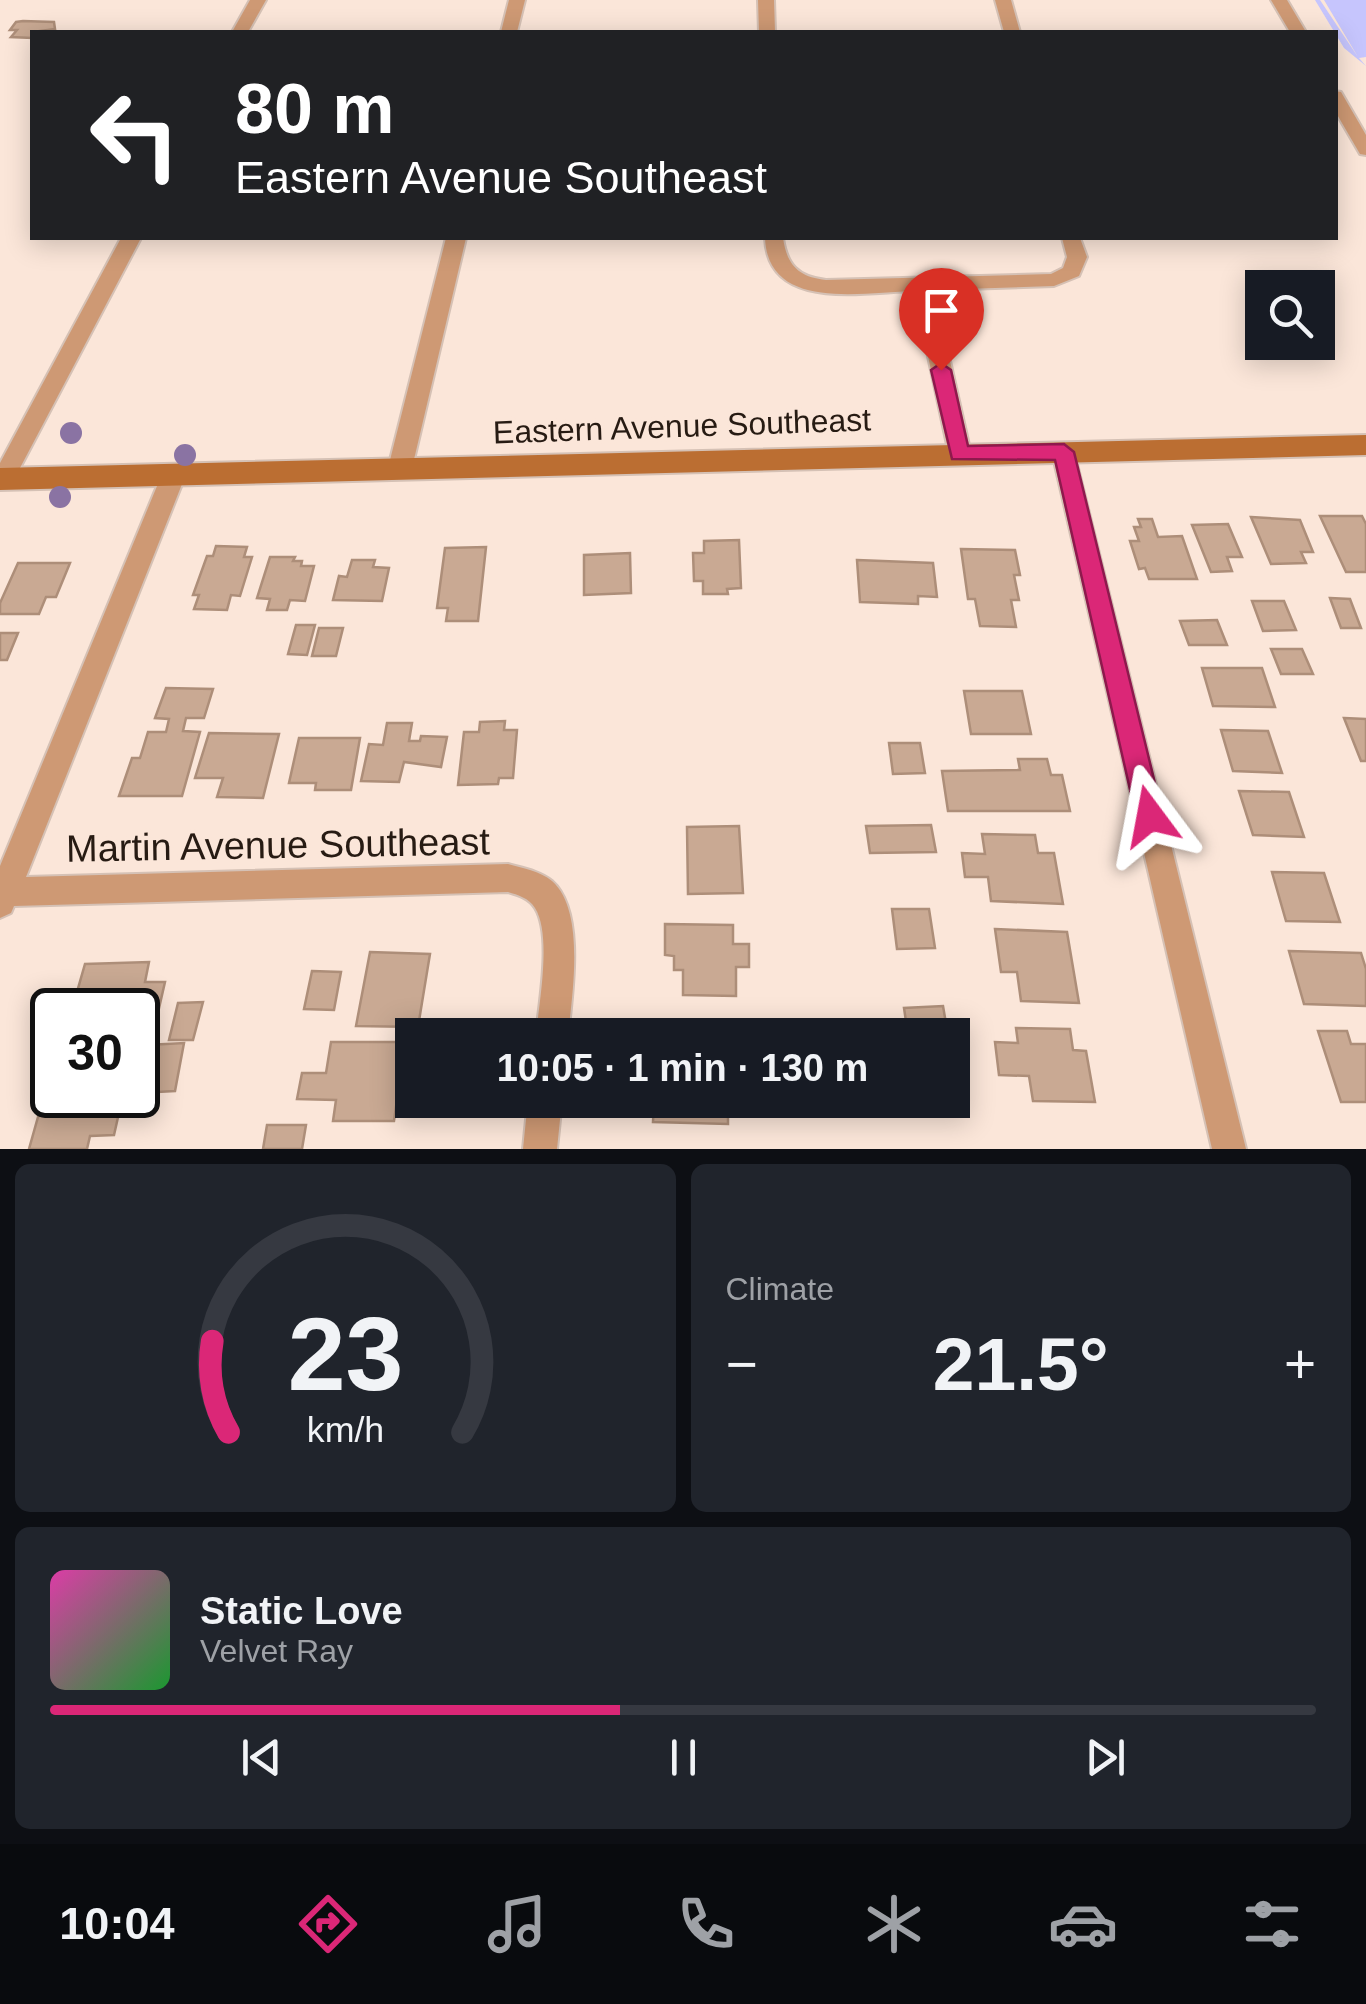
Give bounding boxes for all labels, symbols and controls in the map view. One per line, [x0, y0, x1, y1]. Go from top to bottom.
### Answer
icon: left [70, 70, 200, 200]
text: 80 m [235, 70, 395, 148]
text: Eastern Avenue Southeast [235, 152, 767, 203]
pin [899, 268, 984, 371]
map controls [1245, 270, 1335, 360]
button: search [1245, 270, 1335, 360]
icon: arrive [914, 283, 969, 338]
street label: Eastern Avenue Southeast [492, 401, 872, 451]
position arrow [1098, 764, 1202, 868]
street label: Martin Avenue Southeast [66, 820, 491, 870]
speed limit sign: 30 [30, 988, 160, 1118]
text: 10:05 · 1 min · 130 m [497, 1047, 868, 1089]
text: Climate [726, 1271, 834, 1307]
text: 23 [287, 1296, 403, 1412]
text: 21.5° [933, 1322, 1109, 1406]
text: − [726, 1333, 758, 1395]
text: + [1284, 1333, 1316, 1395]
text: km/h [307, 1410, 384, 1450]
text: Static Love [200, 1590, 403, 1632]
text: Velvet Ray [200, 1633, 353, 1669]
icon: previous [234, 1730, 289, 1785]
icon: pause [656, 1730, 711, 1785]
icon: next [1078, 1730, 1133, 1785]
icon: directions [293, 1889, 363, 1959]
icon: music [482, 1889, 552, 1959]
icon: phone [671, 1889, 741, 1959]
icon: climate [859, 1889, 929, 1959]
icon: car [1048, 1889, 1118, 1959]
icon: filters [1237, 1889, 1307, 1959]
text: 10:04 [59, 1898, 174, 1949]

